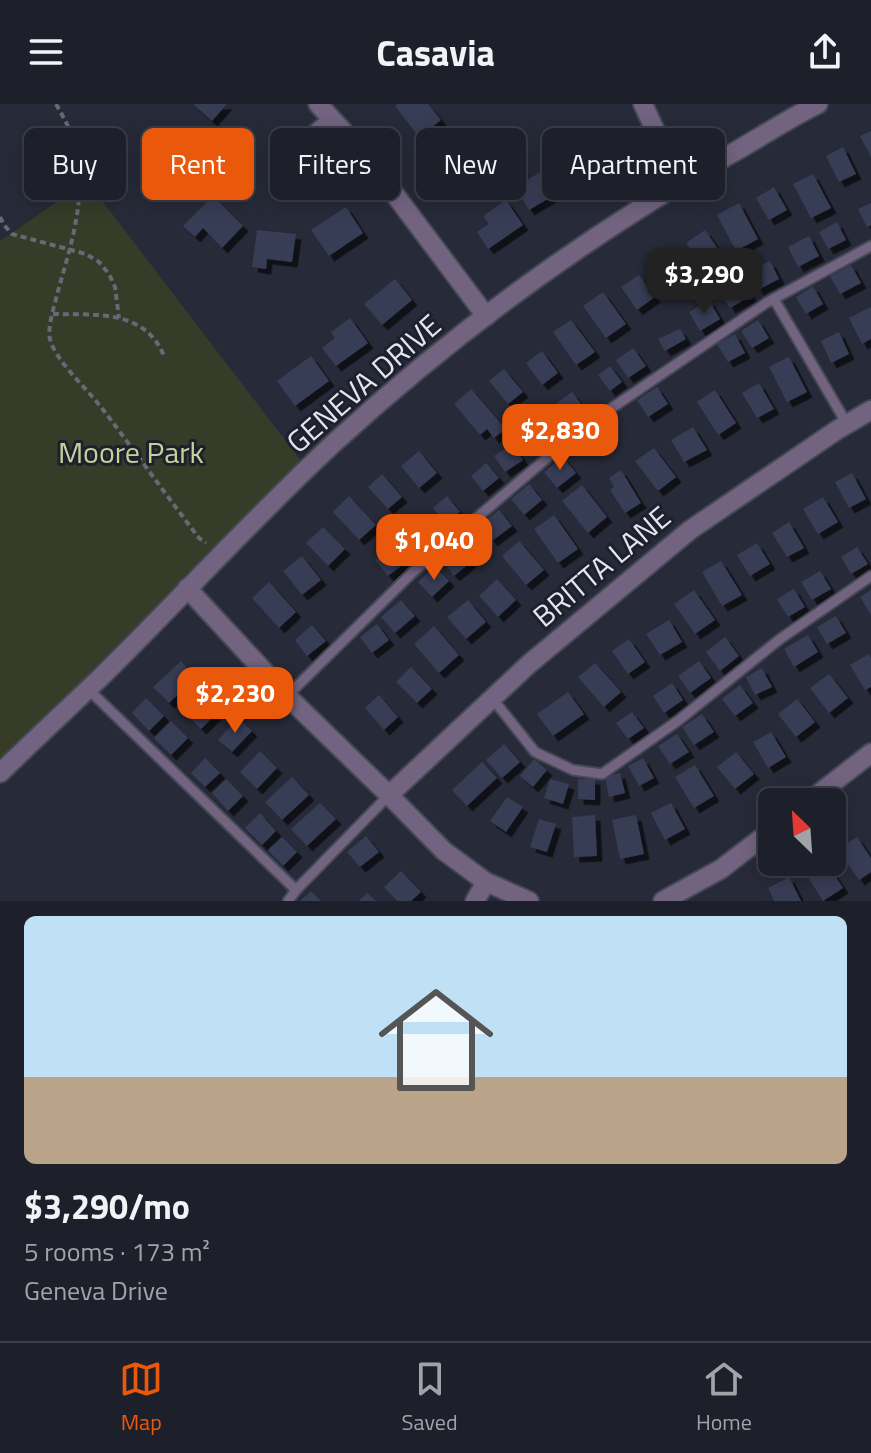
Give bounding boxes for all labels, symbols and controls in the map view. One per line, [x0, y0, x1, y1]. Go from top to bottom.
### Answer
text: Casavia [376, 25, 495, 80]
icon: menu [24, 30, 68, 74]
icon: share [803, 30, 847, 74]
chip: Buy [24, 128, 126, 200]
chip: Rent [142, 128, 254, 200]
chip: Filters [270, 128, 400, 200]
chip: New [416, 128, 526, 200]
chip: Apartment [542, 128, 725, 200]
pin: $3,290 [639, 248, 769, 316]
text: $3,290 [664, 254, 744, 293]
street label: GENEVA DRIVE [276, 303, 451, 464]
pin: $2,830 [495, 404, 625, 472]
text: $2,830 [520, 410, 600, 449]
park label: Moore Park [58, 429, 204, 475]
street label: BRITTA LANE [522, 495, 681, 638]
pin: $1,040 [369, 514, 499, 582]
text: $1,040 [394, 520, 474, 559]
pin: $2,230 [170, 667, 300, 735]
text: $2,230 [195, 673, 275, 712]
north arrow [758, 788, 846, 876]
map controls [758, 788, 846, 876]
icon: home [364, 968, 508, 1112]
text: $3,290/mo [24, 1180, 190, 1232]
text: 5 rooms · 173 m² [24, 1232, 210, 1271]
text: Geneva Drive [24, 1271, 168, 1310]
tab: Map [119, 1357, 163, 1439]
tab: Saved [402, 1357, 458, 1439]
tab: Home [696, 1357, 752, 1439]

